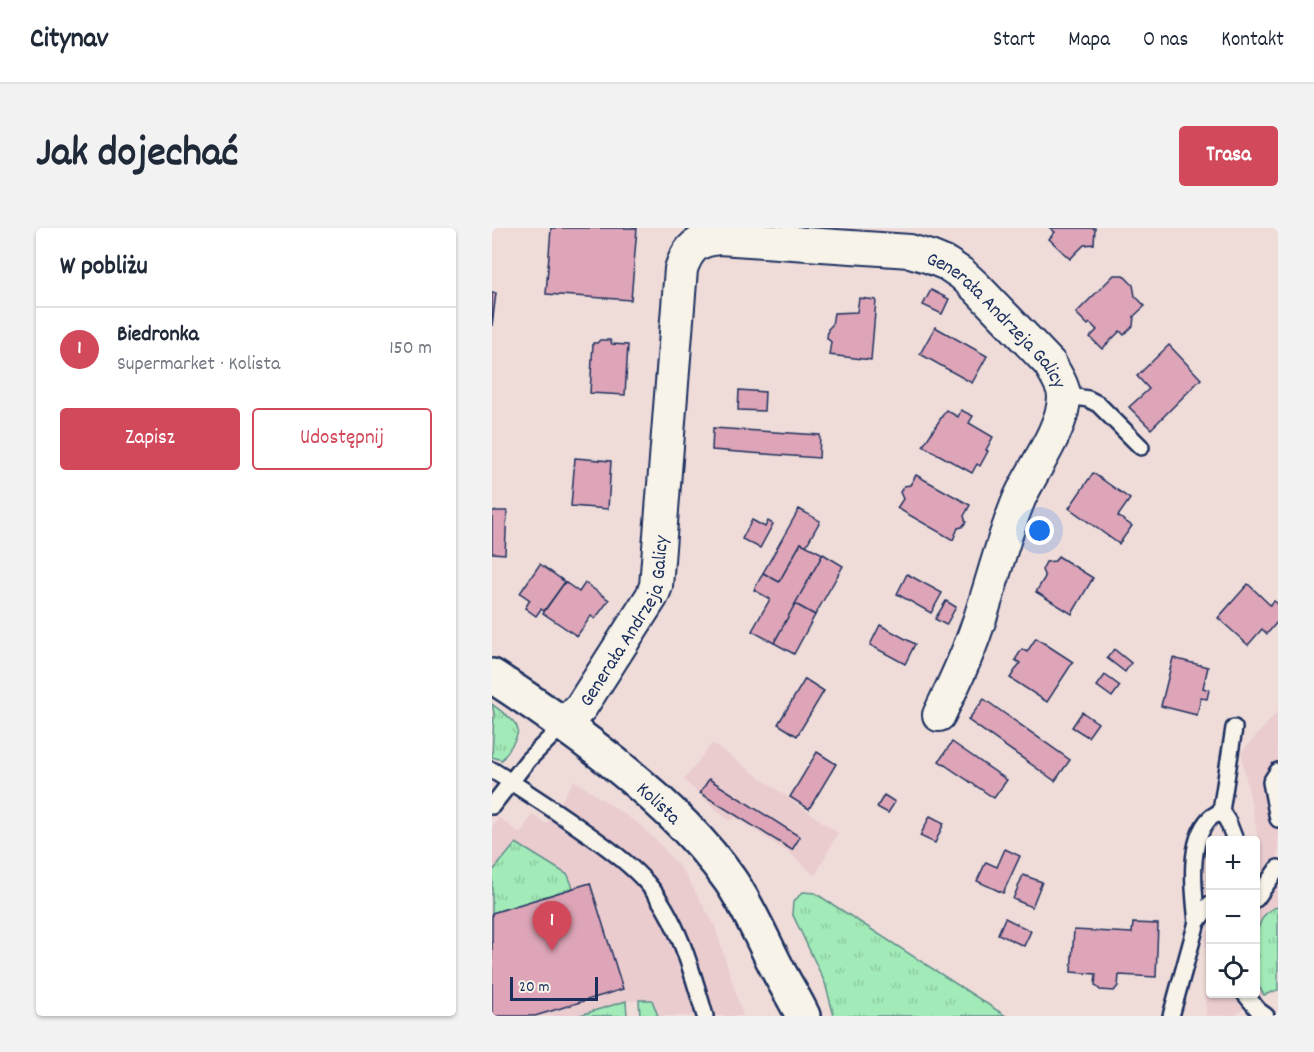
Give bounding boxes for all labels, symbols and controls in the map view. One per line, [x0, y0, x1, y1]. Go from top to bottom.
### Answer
text: Citynav [30, 21, 108, 61]
text: Start [993, 26, 1035, 56]
text: Mapa [1068, 26, 1110, 56]
text: O nas [1143, 26, 1188, 56]
text: Kontakt [1221, 26, 1284, 56]
text: Jak dojechać [36, 126, 238, 186]
button: Trasa [1179, 126, 1278, 186]
street label: Generała Andrzeja Galicy [922, 246, 1072, 394]
text: W pobliżu [60, 249, 148, 286]
text: Biedronka [117, 320, 199, 351]
text: 1 [77, 335, 82, 363]
text: 150 m [389, 335, 432, 363]
text: Supermarket · Kolista [117, 351, 280, 379]
button: Zapisz [60, 408, 240, 470]
button: Udostępnij [252, 408, 432, 470]
your location [1025, 516, 1054, 545]
street label: Generała Andrzeja Galicy [574, 534, 677, 713]
street label: Kolista [629, 777, 687, 833]
map controls [1206, 836, 1260, 998]
button: + [1206, 836, 1260, 890]
button: − [1206, 890, 1260, 944]
pin: 1 [532, 902, 572, 951]
button: locate [1206, 944, 1260, 998]
scale bar [510, 974, 598, 1002]
text: 20 m [519, 976, 549, 999]

